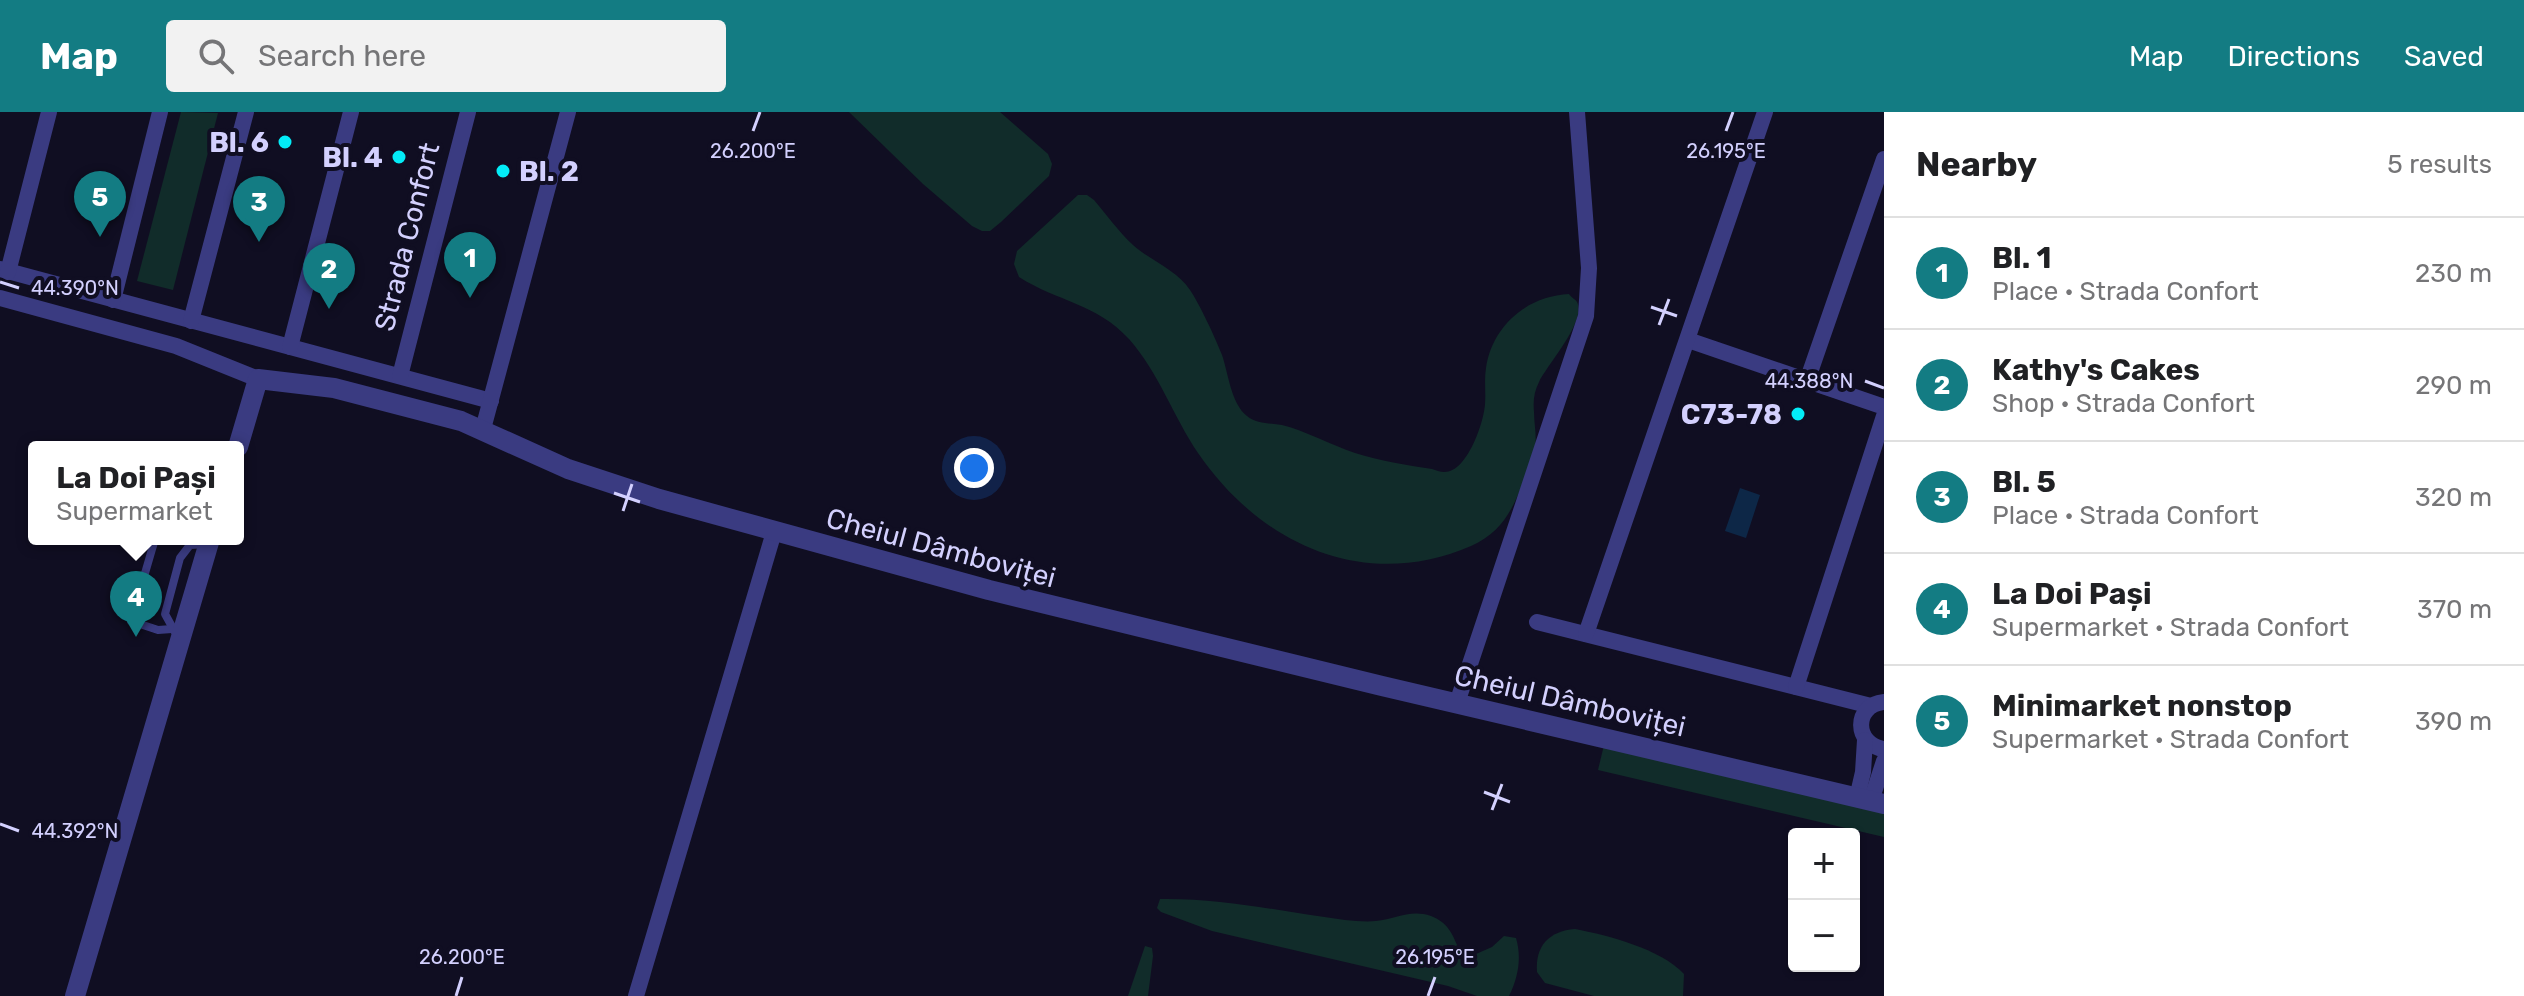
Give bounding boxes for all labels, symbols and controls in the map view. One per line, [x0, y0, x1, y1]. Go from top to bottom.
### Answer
search box [166, 20, 726, 92]
text: Map [40, 33, 118, 79]
icon: search [194, 34, 238, 78]
text: Search here [258, 38, 426, 74]
text: Map [2129, 40, 2183, 73]
text: Directions [2227, 40, 2360, 73]
text: Saved [2404, 40, 2484, 73]
place label: Bl. 6 [209, 126, 269, 159]
marker: Bl. 6 [276, 133, 294, 151]
street label: Strada Confort [368, 139, 446, 335]
text: 26.200°E [710, 139, 796, 163]
text: 26.195°E [1686, 139, 1766, 163]
place label: Bl. 4 [322, 141, 383, 174]
text: Nearby [1916, 144, 2037, 185]
marker: Bl. 4 [390, 148, 408, 166]
text: 5 results [2387, 149, 2492, 180]
place label: Bl. 2 [519, 155, 579, 188]
marker: Bl. 2 [494, 162, 512, 180]
pin: 5 [74, 171, 126, 237]
pin: 3 [233, 176, 285, 242]
pin: 1 [444, 232, 496, 298]
text: Bl. 1 [1992, 240, 2052, 276]
pin: 2 [303, 243, 355, 309]
text: 1 [1936, 258, 1948, 289]
text: 230 m [2415, 258, 2492, 289]
text: 44.390°N [31, 276, 119, 300]
text: Place · Strada Confort [1992, 276, 2259, 307]
text: Kathy's Cakes [1992, 352, 2200, 388]
text: 44.388°N [1765, 369, 1853, 393]
text: 2 [1934, 370, 1950, 401]
text: 290 m [2415, 370, 2492, 401]
text: Shop · Strada Confort [1992, 388, 2255, 419]
place label: C73-78 [1681, 398, 1782, 431]
marker: C73-78 [1789, 405, 1807, 423]
popup [28, 441, 244, 545]
your location [954, 448, 994, 488]
text: La Doi Pași [56, 460, 216, 496]
text: Bl. 5 [1992, 464, 2056, 500]
text: 3 [1933, 482, 1951, 513]
text: 320 m [2415, 482, 2492, 513]
text: Supermarket [56, 496, 213, 527]
text: Place · Strada Confort [1992, 500, 2259, 531]
street label: Cheiul Dâmboviței [823, 501, 1059, 595]
pin: 4 [110, 571, 162, 637]
text: La Doi Pași [1992, 576, 2152, 612]
text: 4 [1933, 594, 1951, 625]
text: 370 m [2417, 594, 2492, 625]
text: Supermarket · Strada Confort [1992, 612, 2349, 643]
street label: Cheiul Dâmboviței [1451, 658, 1689, 744]
text: Minimarket nonstop [1992, 688, 2292, 724]
text: 5 [1934, 706, 1950, 737]
text: 390 m [2415, 706, 2492, 737]
text: Supermarket · Strada Confort [1992, 724, 2349, 755]
text: 44.392°N [32, 819, 118, 843]
map controls [1788, 828, 1860, 972]
button: + [1788, 828, 1860, 900]
button: − [1788, 900, 1860, 972]
text: 26.200°E [419, 945, 505, 969]
text: 26.195°E [1395, 945, 1475, 969]

